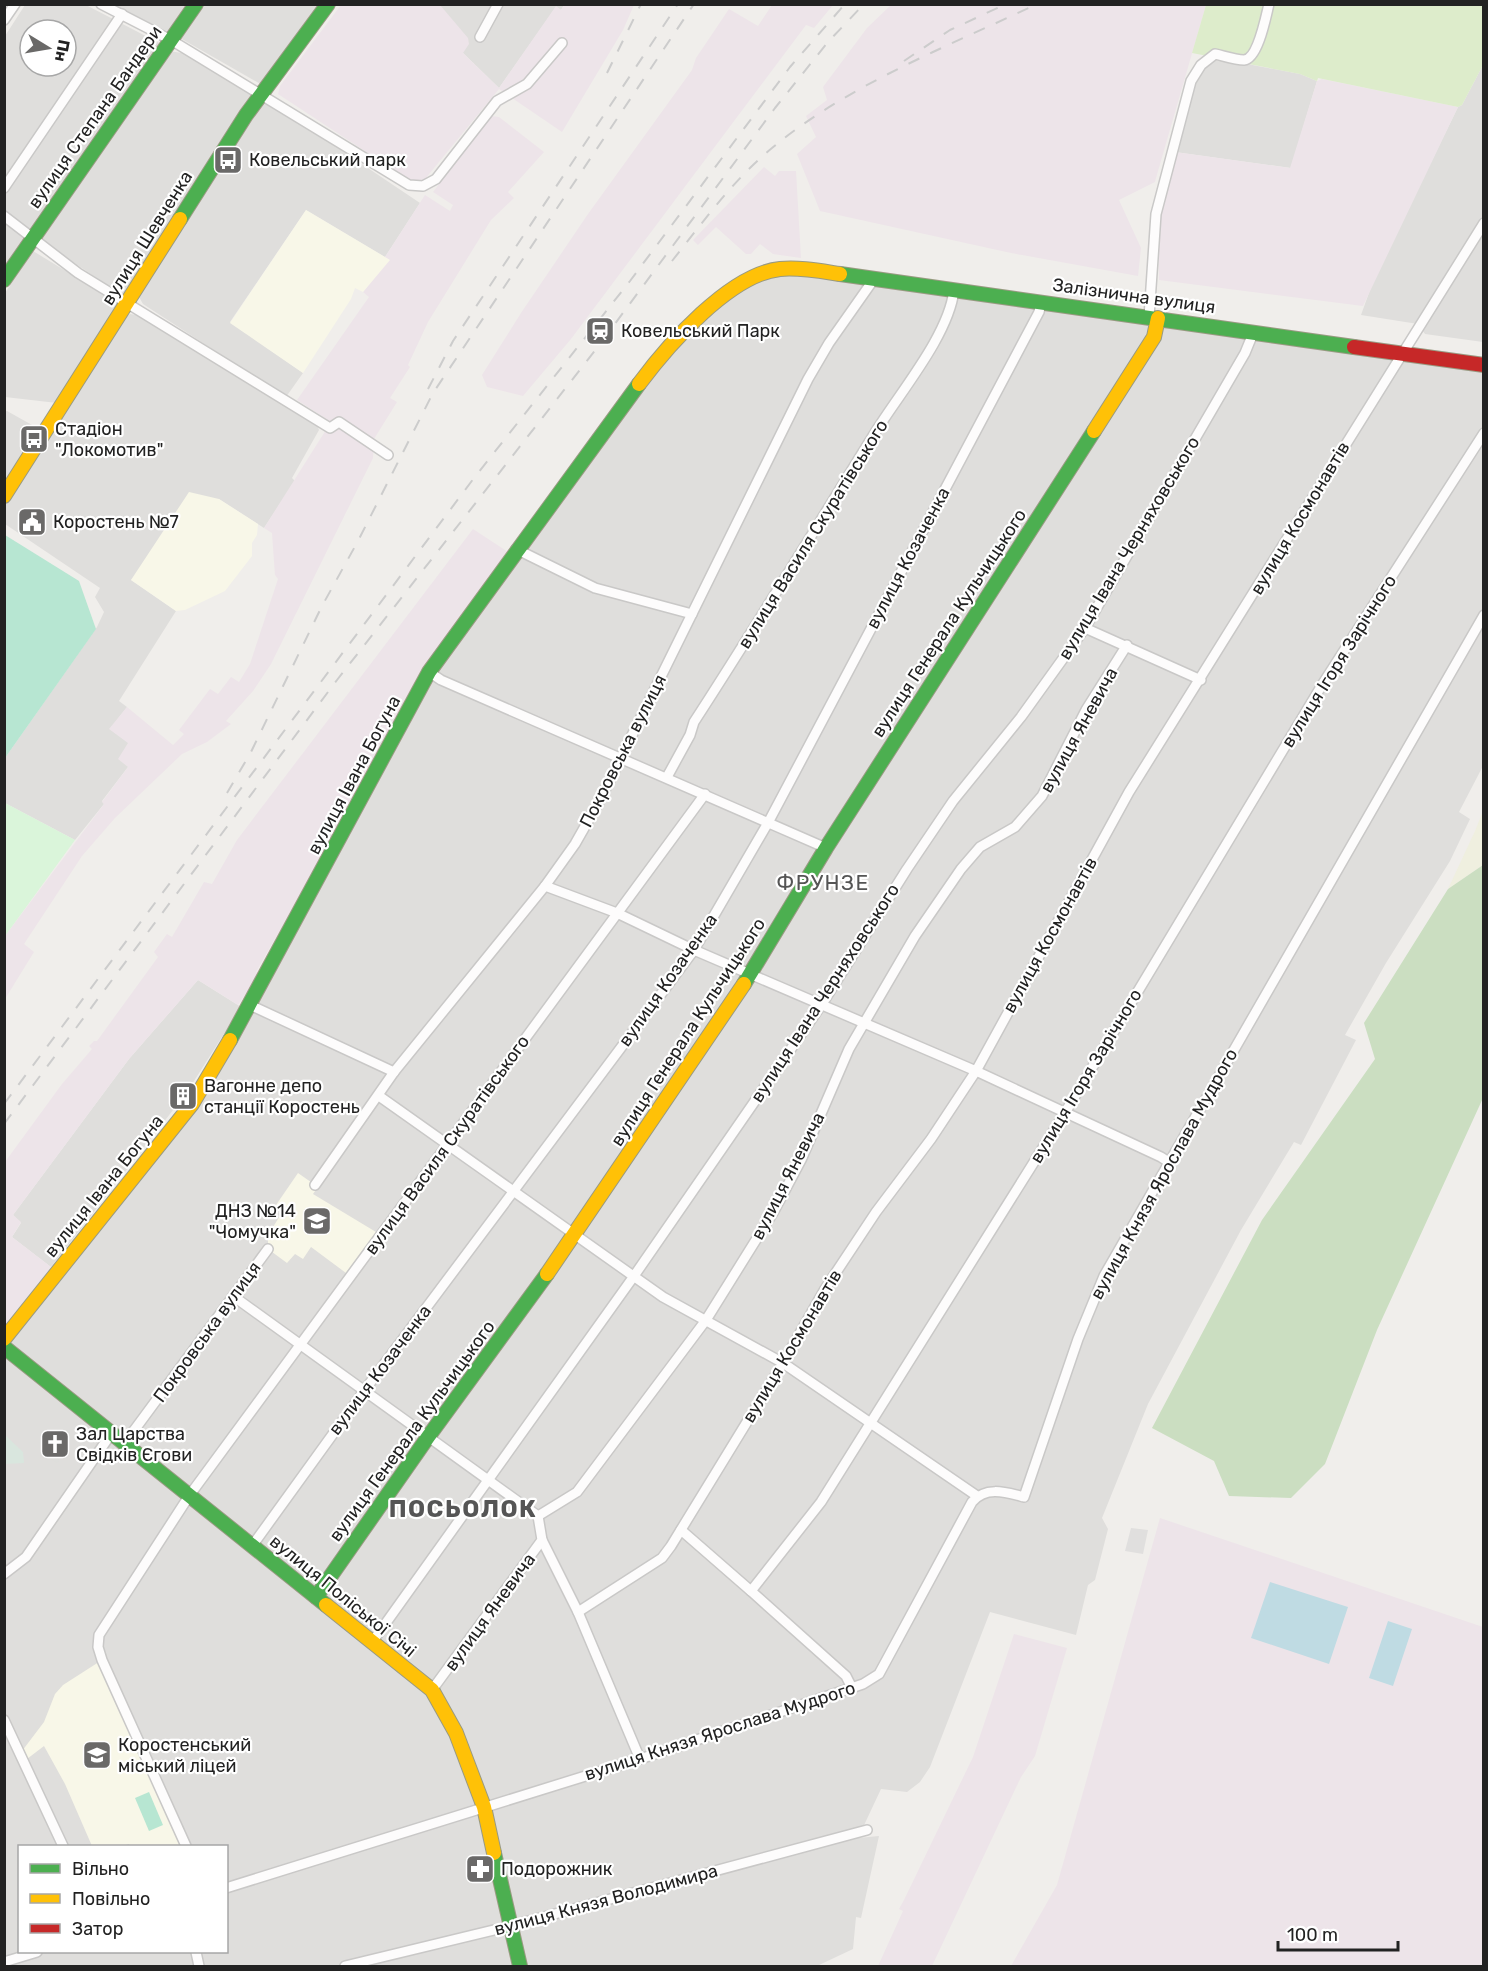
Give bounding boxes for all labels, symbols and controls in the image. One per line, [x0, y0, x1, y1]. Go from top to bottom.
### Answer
north arrow [18, 18, 78, 78]
street label: вулиця Степана Бандери [23, 21, 167, 213]
text: Пн [51, 38, 74, 63]
bus stop icon: Ковельський парк [212, 144, 244, 176]
place label: Ковельський парк [249, 149, 406, 171]
street label: вулиця Шевченка [97, 167, 197, 309]
street label: Залізнична вулиця [1051, 274, 1217, 318]
station icon: Ковельський Парк [584, 315, 616, 347]
place label: Ковельський Парк [621, 320, 780, 342]
street label: вулиця Василя Скуратівського [733, 415, 893, 653]
place label: Стадіон "Локомотив" [55, 418, 163, 461]
bus stop icon: Стадіон "Локомотив" [18, 423, 50, 455]
street label: вулиця Івана Черняховського [1054, 432, 1204, 664]
street label: вулиця Космонавтів [1246, 437, 1354, 599]
street label: вулиця Козаченка [861, 483, 955, 633]
street label: вулиця Генерала Кульчицького [867, 505, 1031, 741]
public building icon: Коростень №7 [16, 506, 48, 538]
place label: Коростень №7 [53, 511, 179, 533]
street label: вулиця Ігоря Зарічного [1277, 571, 1401, 751]
street label: вулиця Яневича [1035, 663, 1123, 797]
street label: Покровська вулиця [575, 671, 671, 831]
street label: вулиця Івана Богуна [303, 692, 405, 858]
street label: вулиця Космонавтів [998, 853, 1102, 1017]
district label: ФРУНЗЕ [776, 870, 870, 895]
street label: вулиця Івана Черняховського [746, 880, 904, 1106]
street label: вулиця Козаченка [614, 909, 722, 1051]
street label: вулиця Генерала Кульчицького [606, 914, 770, 1150]
street label: вулиця Ігоря Зарічного [1025, 985, 1147, 1167]
street label: вулиця Василя Скуратівського [360, 1031, 534, 1259]
street label: вулиця Князя Ярослава Мудрого [1086, 1045, 1242, 1303]
place label: Вагонне депо станції Коростень [204, 1075, 360, 1118]
building icon: Вагонне депо станції Коростень [167, 1080, 199, 1112]
street label: вулиця Яневича [746, 1109, 830, 1243]
street label: вулиця Івана Богуна [40, 1110, 168, 1262]
place label: ДНЗ №14 "Чомучка" [209, 1200, 296, 1243]
school or university icon: ДНЗ №14 "Чомучка" [301, 1205, 333, 1237]
street label: Покровська вулиця [149, 1257, 265, 1407]
street label: вулиця Космонавтів [738, 1265, 846, 1427]
street label: вулиця Козаченка [324, 1301, 436, 1439]
street label: вулиця Генерала Кульчицького [324, 1316, 500, 1546]
place label: Зал Царства Свідків Єгови [76, 1423, 192, 1466]
church icon: Зал Царства Свідків Єгови [39, 1428, 71, 1460]
district label: ПОСЬОЛОК [389, 1495, 537, 1523]
street label: вулиця Поліської Січі [265, 1530, 421, 1662]
street label: вулиця Яневича [440, 1549, 540, 1675]
street label: вулиця Князя Ярослава Мудрого [582, 1677, 858, 1785]
place label: Коростенський міський ліцей [118, 1734, 251, 1777]
school or university icon: Коростенський міський ліцей [81, 1739, 113, 1771]
legend [18, 1845, 228, 1953]
pharmacy icon: Подорожник [464, 1853, 496, 1885]
text: Вільно [72, 1858, 129, 1880]
place label: Подорожник [501, 1858, 613, 1880]
street label: вулиця Князя Володимира [492, 1860, 720, 1940]
text: Повільно [72, 1888, 150, 1910]
scale bar [1278, 1914, 1398, 1952]
text: Затор [72, 1918, 123, 1940]
text: 100 m [1287, 1924, 1338, 1946]

